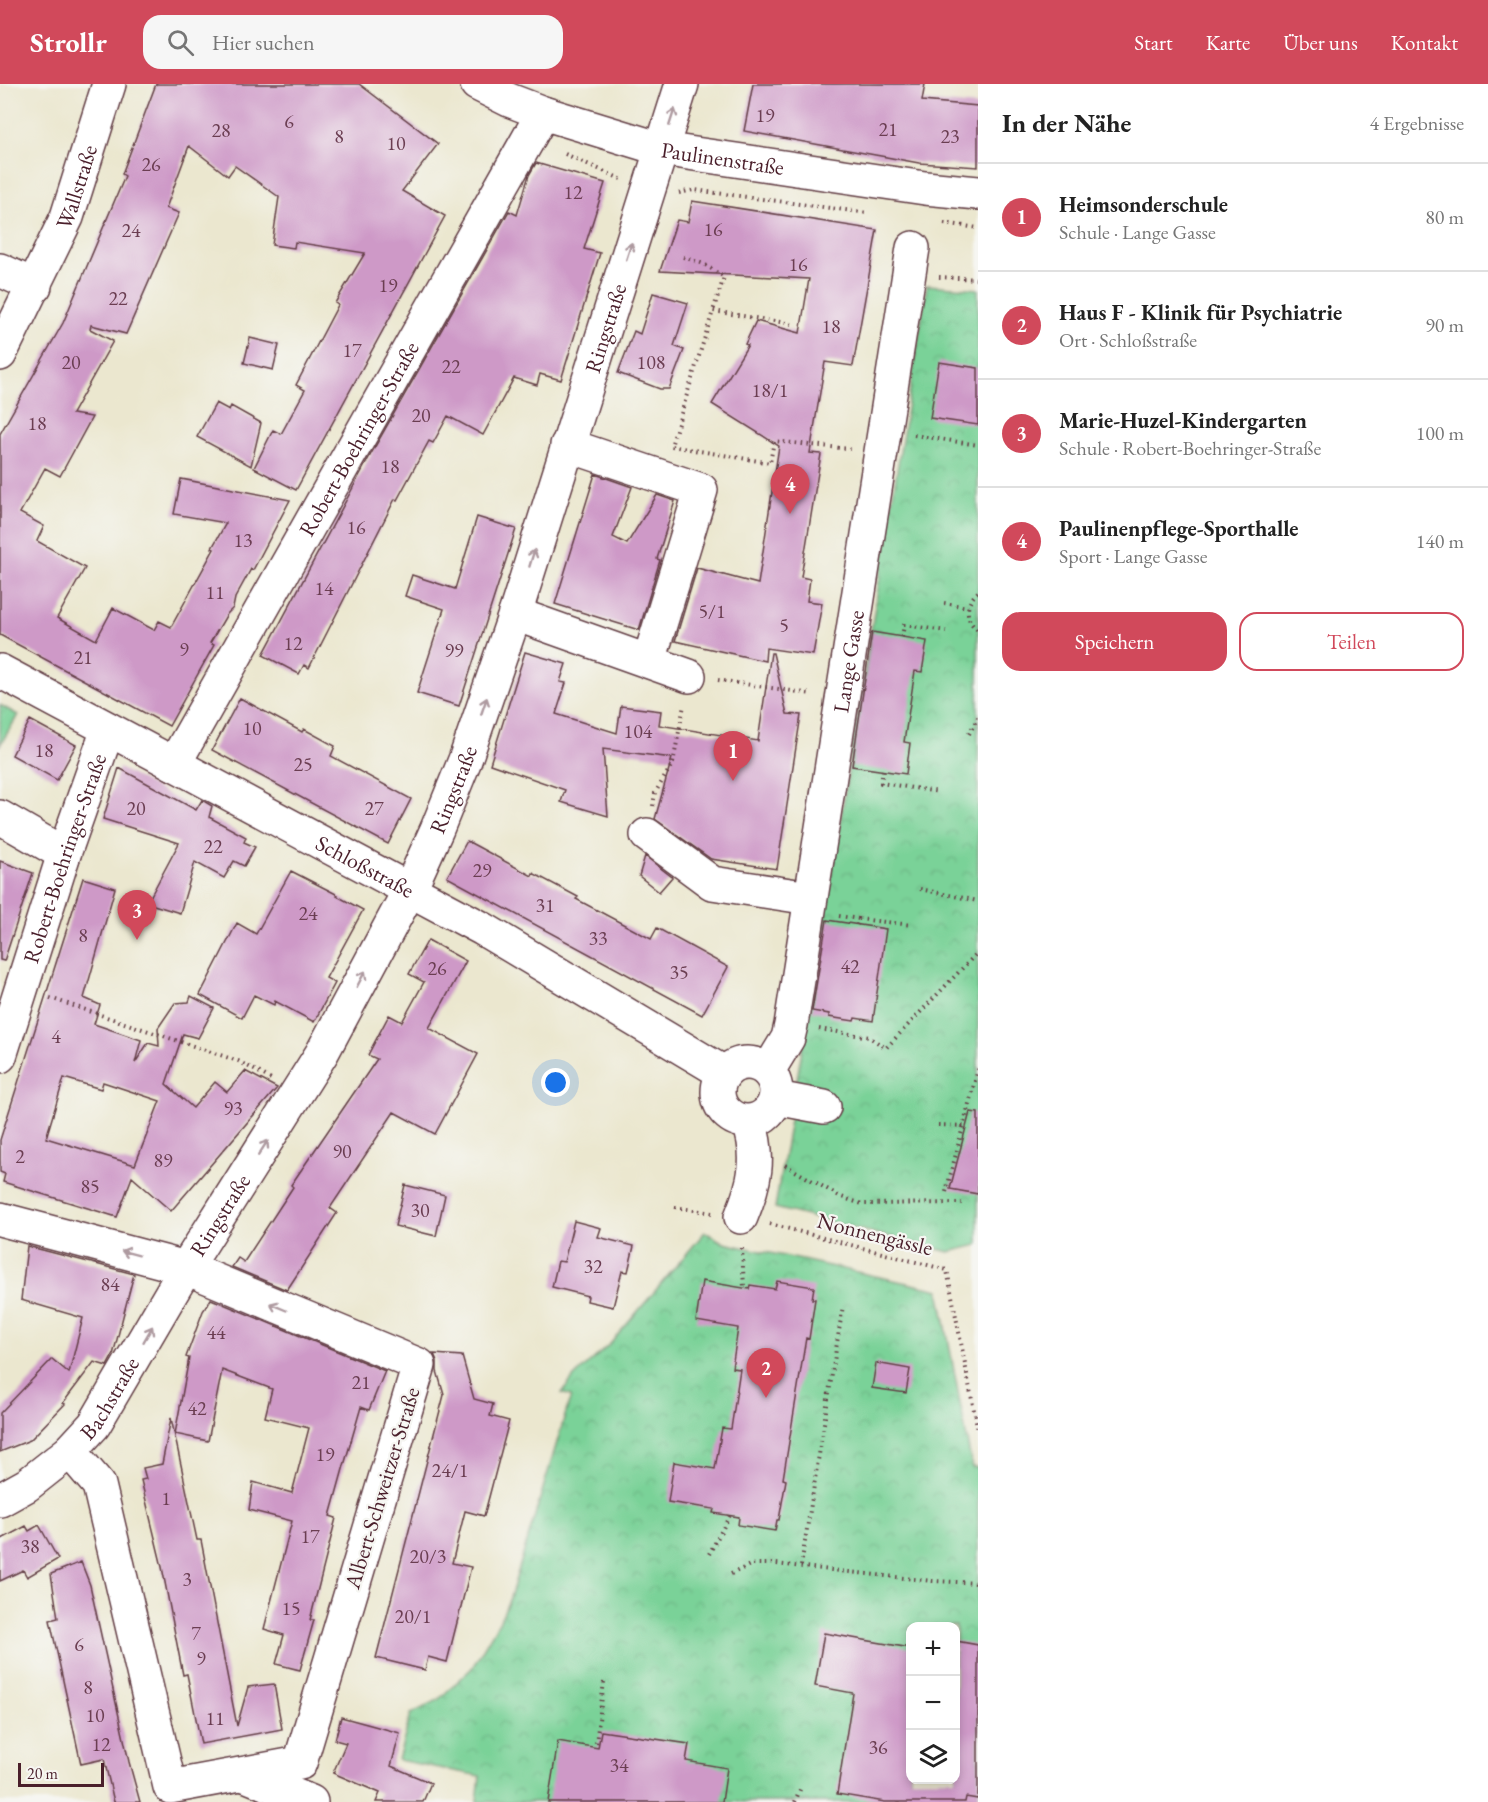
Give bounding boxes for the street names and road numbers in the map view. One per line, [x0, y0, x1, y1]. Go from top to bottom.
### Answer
street label: Paulinenstraße [659, 135, 787, 182]
street label: Wallstraße [49, 141, 104, 234]
street label: Ringstraße [577, 279, 633, 376]
street label: Robert-Boehringer-Straße [292, 336, 425, 541]
street label: Lange Gasse [826, 608, 871, 715]
street label: Ringstraße [422, 741, 483, 838]
street label: Robert-Boehringer-Straße [16, 749, 113, 967]
street label: Schloßstraße [311, 828, 420, 904]
street label: Ringstraße [183, 1168, 257, 1261]
street label: Nonnengässle [814, 1206, 936, 1262]
street label: Bachstraße [73, 1351, 146, 1446]
street label: Albert-Schweitzer-Straße [337, 1383, 427, 1593]

